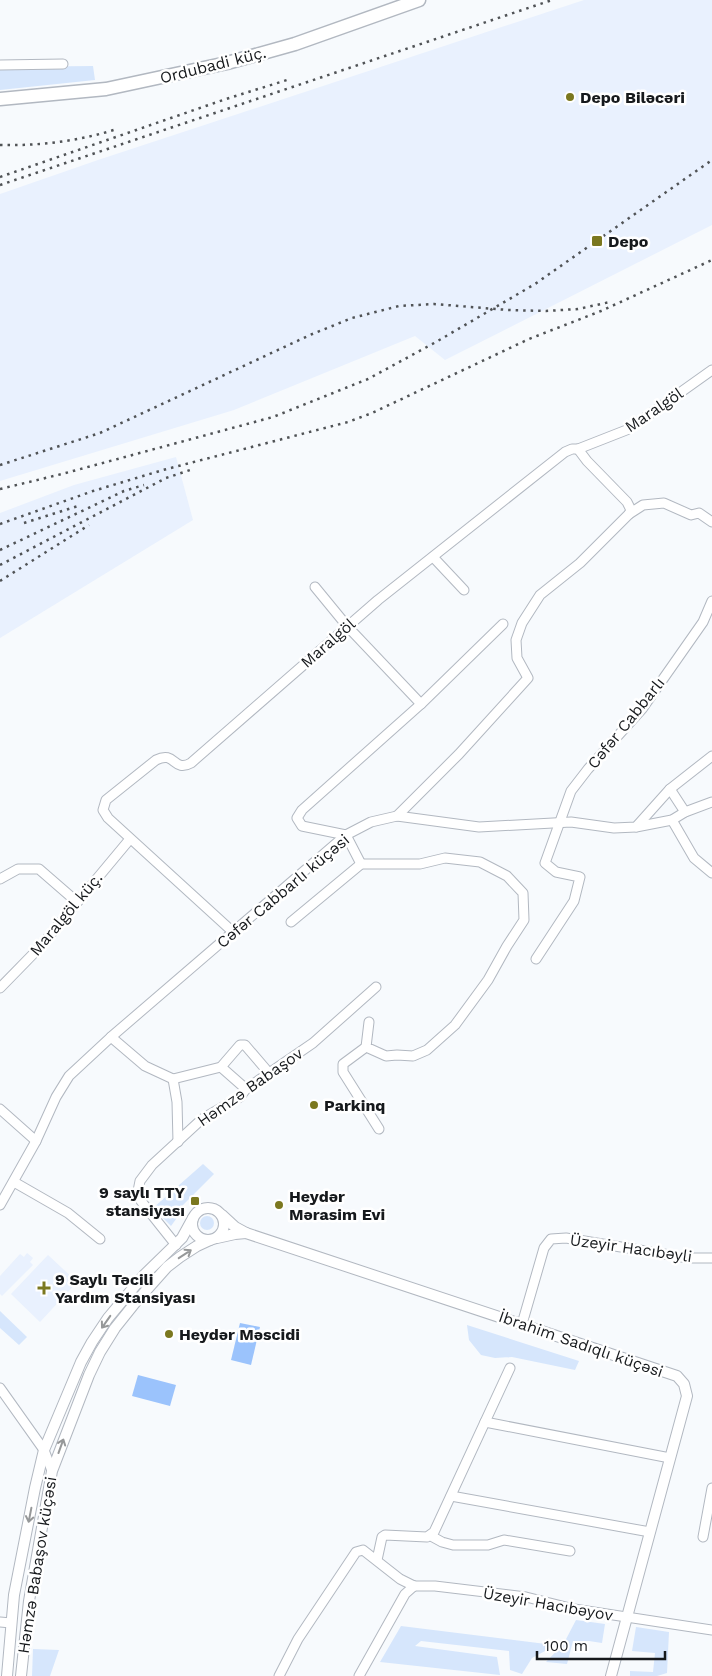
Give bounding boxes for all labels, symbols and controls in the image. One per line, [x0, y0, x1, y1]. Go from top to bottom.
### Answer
street label: Ordubadi küç. [158, 43, 268, 87]
place label: Depo Biləcəri [580, 88, 685, 107]
marker: Depo Biləcəri [564, 91, 576, 103]
place label: Depo [608, 232, 649, 251]
marker: Depo [590, 234, 604, 248]
street label: Maralgöl [621, 384, 687, 436]
street label: Maralgöl [297, 614, 359, 672]
street label: Cəfər Cabbarlı [583, 674, 669, 772]
street label: Cəfər Cabbarlı küçəsi [213, 830, 353, 952]
street label: Maralgöl küç. [26, 868, 106, 960]
street label: Həmzə Babaşov [194, 1043, 307, 1130]
place label: Parkinq [324, 1096, 385, 1115]
marker: Parkinq [308, 1099, 320, 1111]
place label: 9 saylı TTY stansiyası [99, 1183, 185, 1220]
place label: Heydər Mərasim Evi [289, 1187, 385, 1224]
marker: 9 saylı TTY stansiyası [189, 1195, 201, 1207]
marker: Heydər Mərasim Evi [273, 1199, 285, 1211]
street label: Üzeyir Hacıbəyli [569, 1230, 693, 1266]
one-way arrow [178, 1249, 192, 1259]
place label: 9 Saylı Təcili Yardım Stansiyası [55, 1270, 195, 1307]
marker: 9 Saylı Təcili Yardım Stansiyası [37, 1281, 51, 1295]
street label: İbrahim Sadıqlı küçəsi [496, 1307, 666, 1381]
one-way arrow [101, 1315, 111, 1329]
place label: Heydər Məscidi [179, 1325, 300, 1344]
marker: Heydər Məscidi [163, 1328, 175, 1340]
one-way arrow [57, 1439, 66, 1454]
street label: Həmzə Babaşov küçəsi [14, 1475, 60, 1655]
one-way arrow [25, 1507, 34, 1523]
street label: Üzeyir Hacıbəyov [481, 1583, 615, 1625]
scale bar [537, 1628, 664, 1660]
text: 100 m [544, 1637, 588, 1655]

